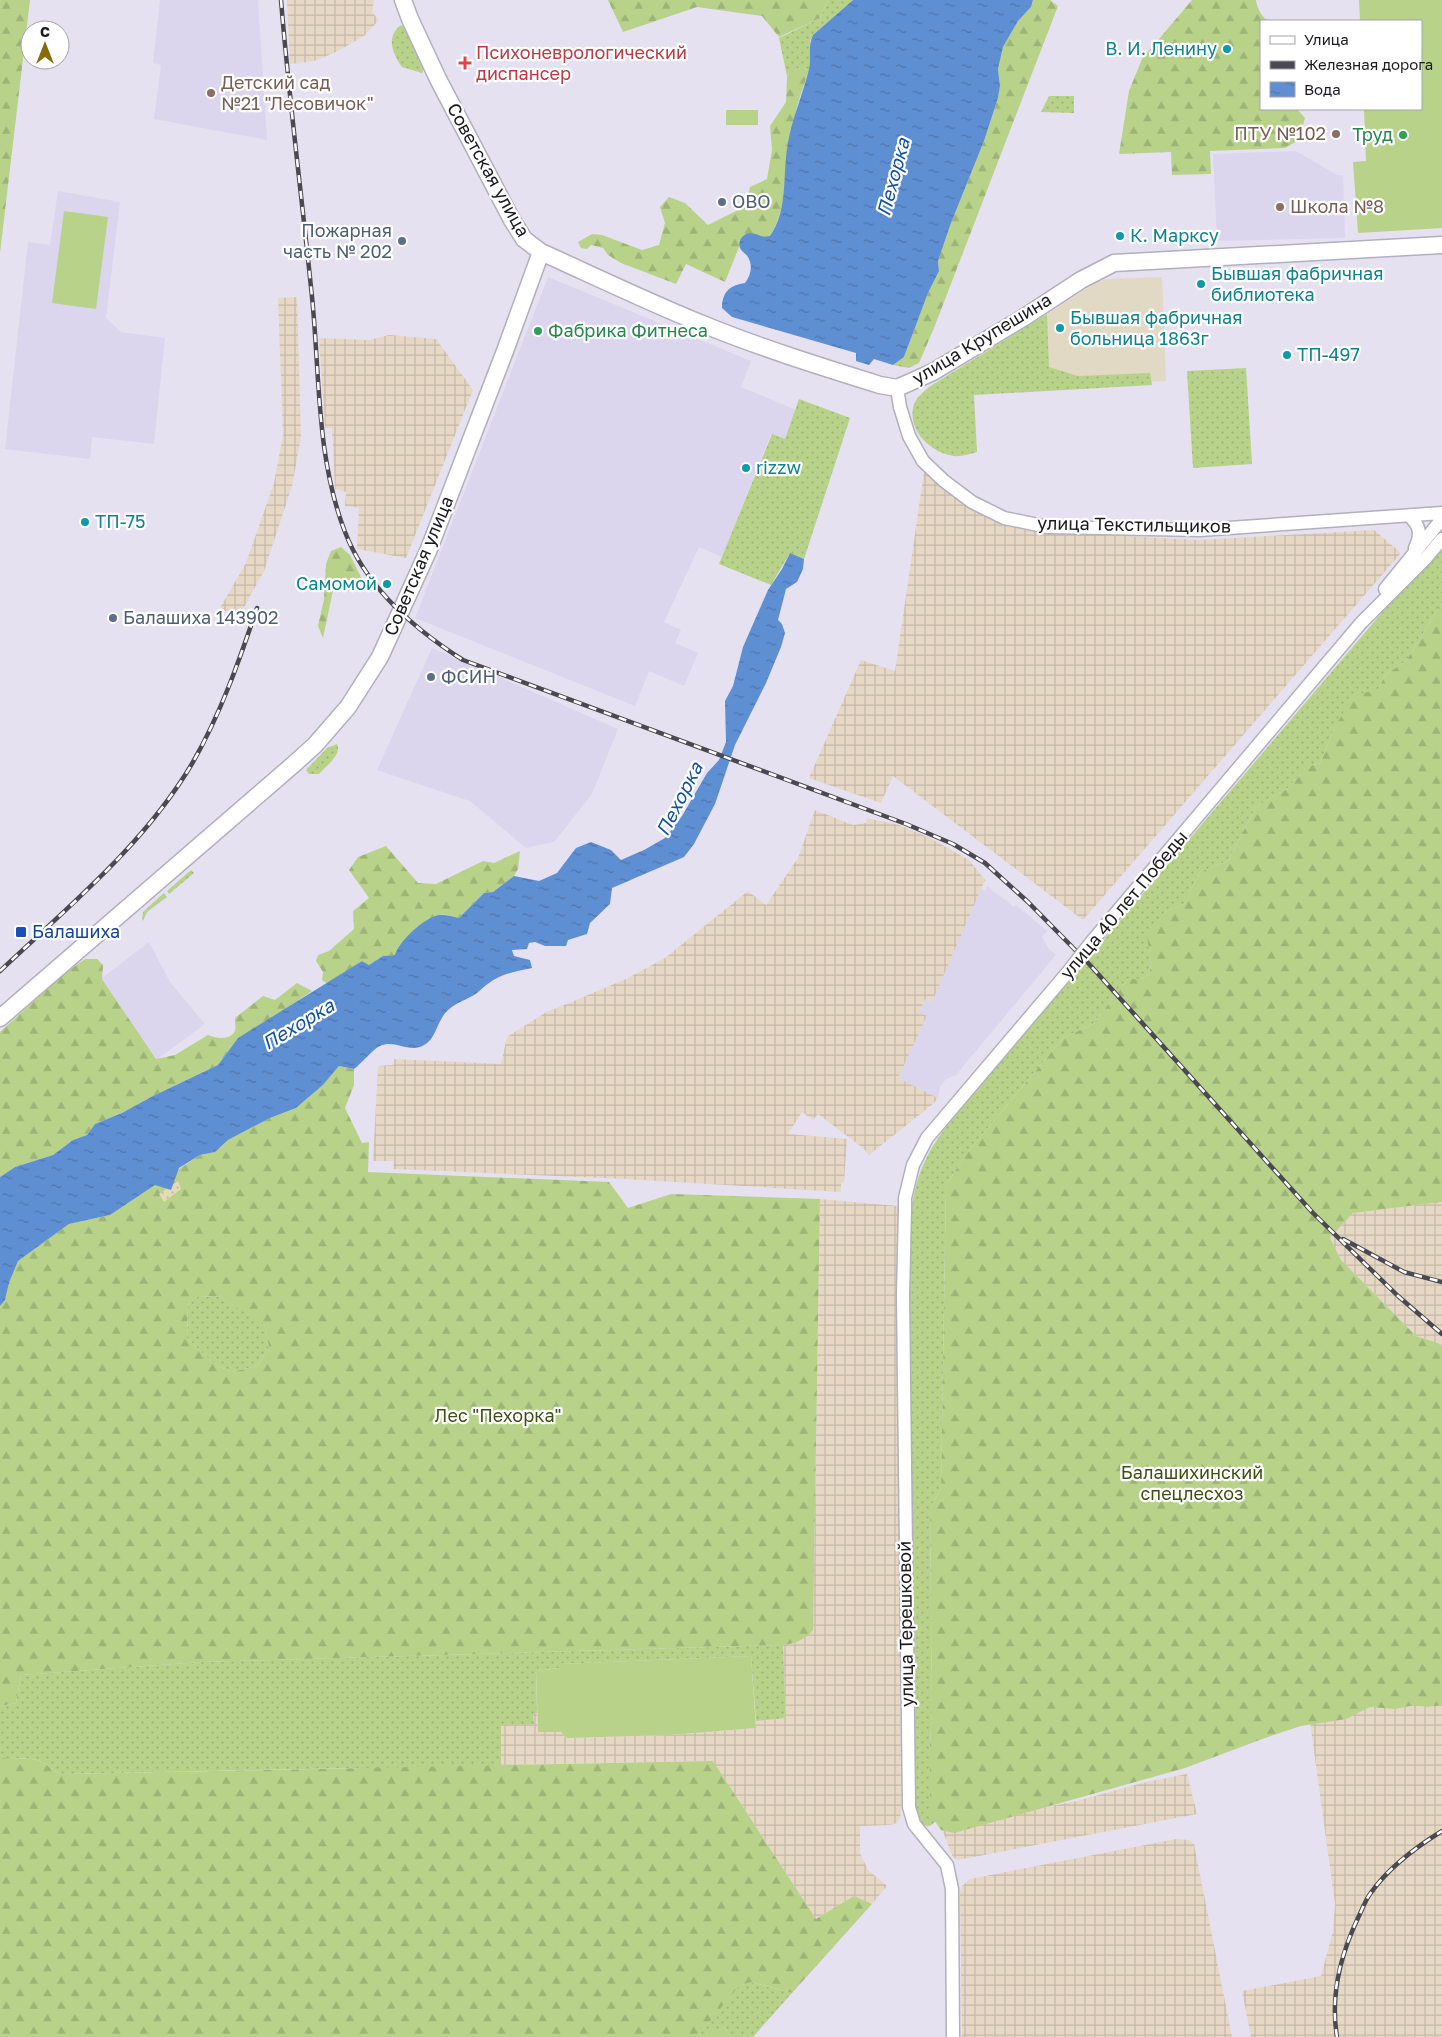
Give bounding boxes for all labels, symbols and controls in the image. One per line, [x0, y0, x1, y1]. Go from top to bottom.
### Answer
north arrow [20, 20, 70, 70]
legend [1260, 20, 1422, 110]
text: С [40, 23, 50, 40]
text: Улица [1304, 30, 1349, 48]
place label: В. И. Ленину [1105, 37, 1217, 59]
place label: Психоневрологический диспансер [476, 41, 687, 84]
marker: В. И. Ленину [1221, 43, 1233, 55]
text: Железная дорога [1304, 55, 1433, 73]
marker: Психоневрологический диспансер [458, 56, 472, 70]
place label: Детский сад №21 "Лесовичок" [221, 71, 374, 114]
text: Вода [1304, 80, 1341, 98]
marker: Детский сад №21 "Лесовичок" [205, 87, 217, 99]
street label: Советская улица [443, 99, 535, 240]
place label: ПТУ №102 [1234, 122, 1326, 144]
place label: Труд [1352, 123, 1393, 145]
marker: ПТУ №102 [1330, 128, 1342, 140]
marker: Труд [1397, 129, 1409, 141]
water label: Пехорка [871, 134, 914, 218]
place label: ОВО [732, 190, 771, 212]
place label: Школа №8 [1290, 195, 1384, 217]
marker: ОВО [716, 196, 728, 208]
marker: Школа №8 [1274, 201, 1286, 213]
place label: Пожарная часть № 202 [283, 219, 392, 262]
place label: К. Марксу [1130, 224, 1219, 246]
marker: К. Марксу [1114, 230, 1126, 242]
marker: Пожарная часть № 202 [396, 235, 408, 247]
place label: Бывшая фабричная библиотека [1211, 262, 1383, 305]
marker: Бывшая фабричная библиотека [1195, 278, 1207, 290]
street label: улица Крупешина [908, 288, 1055, 388]
place label: Бывшая фабричная больница 1863г [1070, 306, 1242, 349]
place label: Фабрика Фитнеса [548, 319, 708, 341]
marker: Бывшая фабричная больница 1863г [1054, 322, 1066, 334]
marker: Фабрика Фитнеса [532, 325, 544, 337]
place label: ТП-497 [1297, 343, 1360, 365]
marker: ТП-497 [1281, 349, 1293, 361]
place label: rizzw [756, 456, 802, 478]
marker: rizzw [740, 462, 752, 474]
street label: Советская улица [379, 492, 457, 639]
place label: ТП-75 [95, 510, 145, 532]
street label: улица Текстильщиков [1037, 511, 1231, 537]
marker: ТП-75 [79, 516, 91, 528]
place label: Самомой [296, 572, 377, 594]
marker: Самомой [381, 578, 393, 590]
place label: Балашиха 143902 [123, 606, 279, 628]
marker: Балашиха 143902 [107, 612, 119, 624]
place label: ФСИН [441, 665, 496, 687]
marker: ФСИН [425, 671, 437, 683]
water label: Пехорка [650, 757, 707, 839]
street label: улица 40 лет Победы [1055, 826, 1192, 983]
place label: Балашиха [32, 920, 120, 942]
marker: Балашиха [14, 925, 28, 939]
water label: Пехорка [258, 993, 339, 1054]
park label: Лес "Пехорка" [435, 1404, 561, 1426]
park label: Балашихинский спецлесхоз [1121, 1461, 1263, 1504]
street label: улица Терешковой [893, 1541, 917, 1707]

